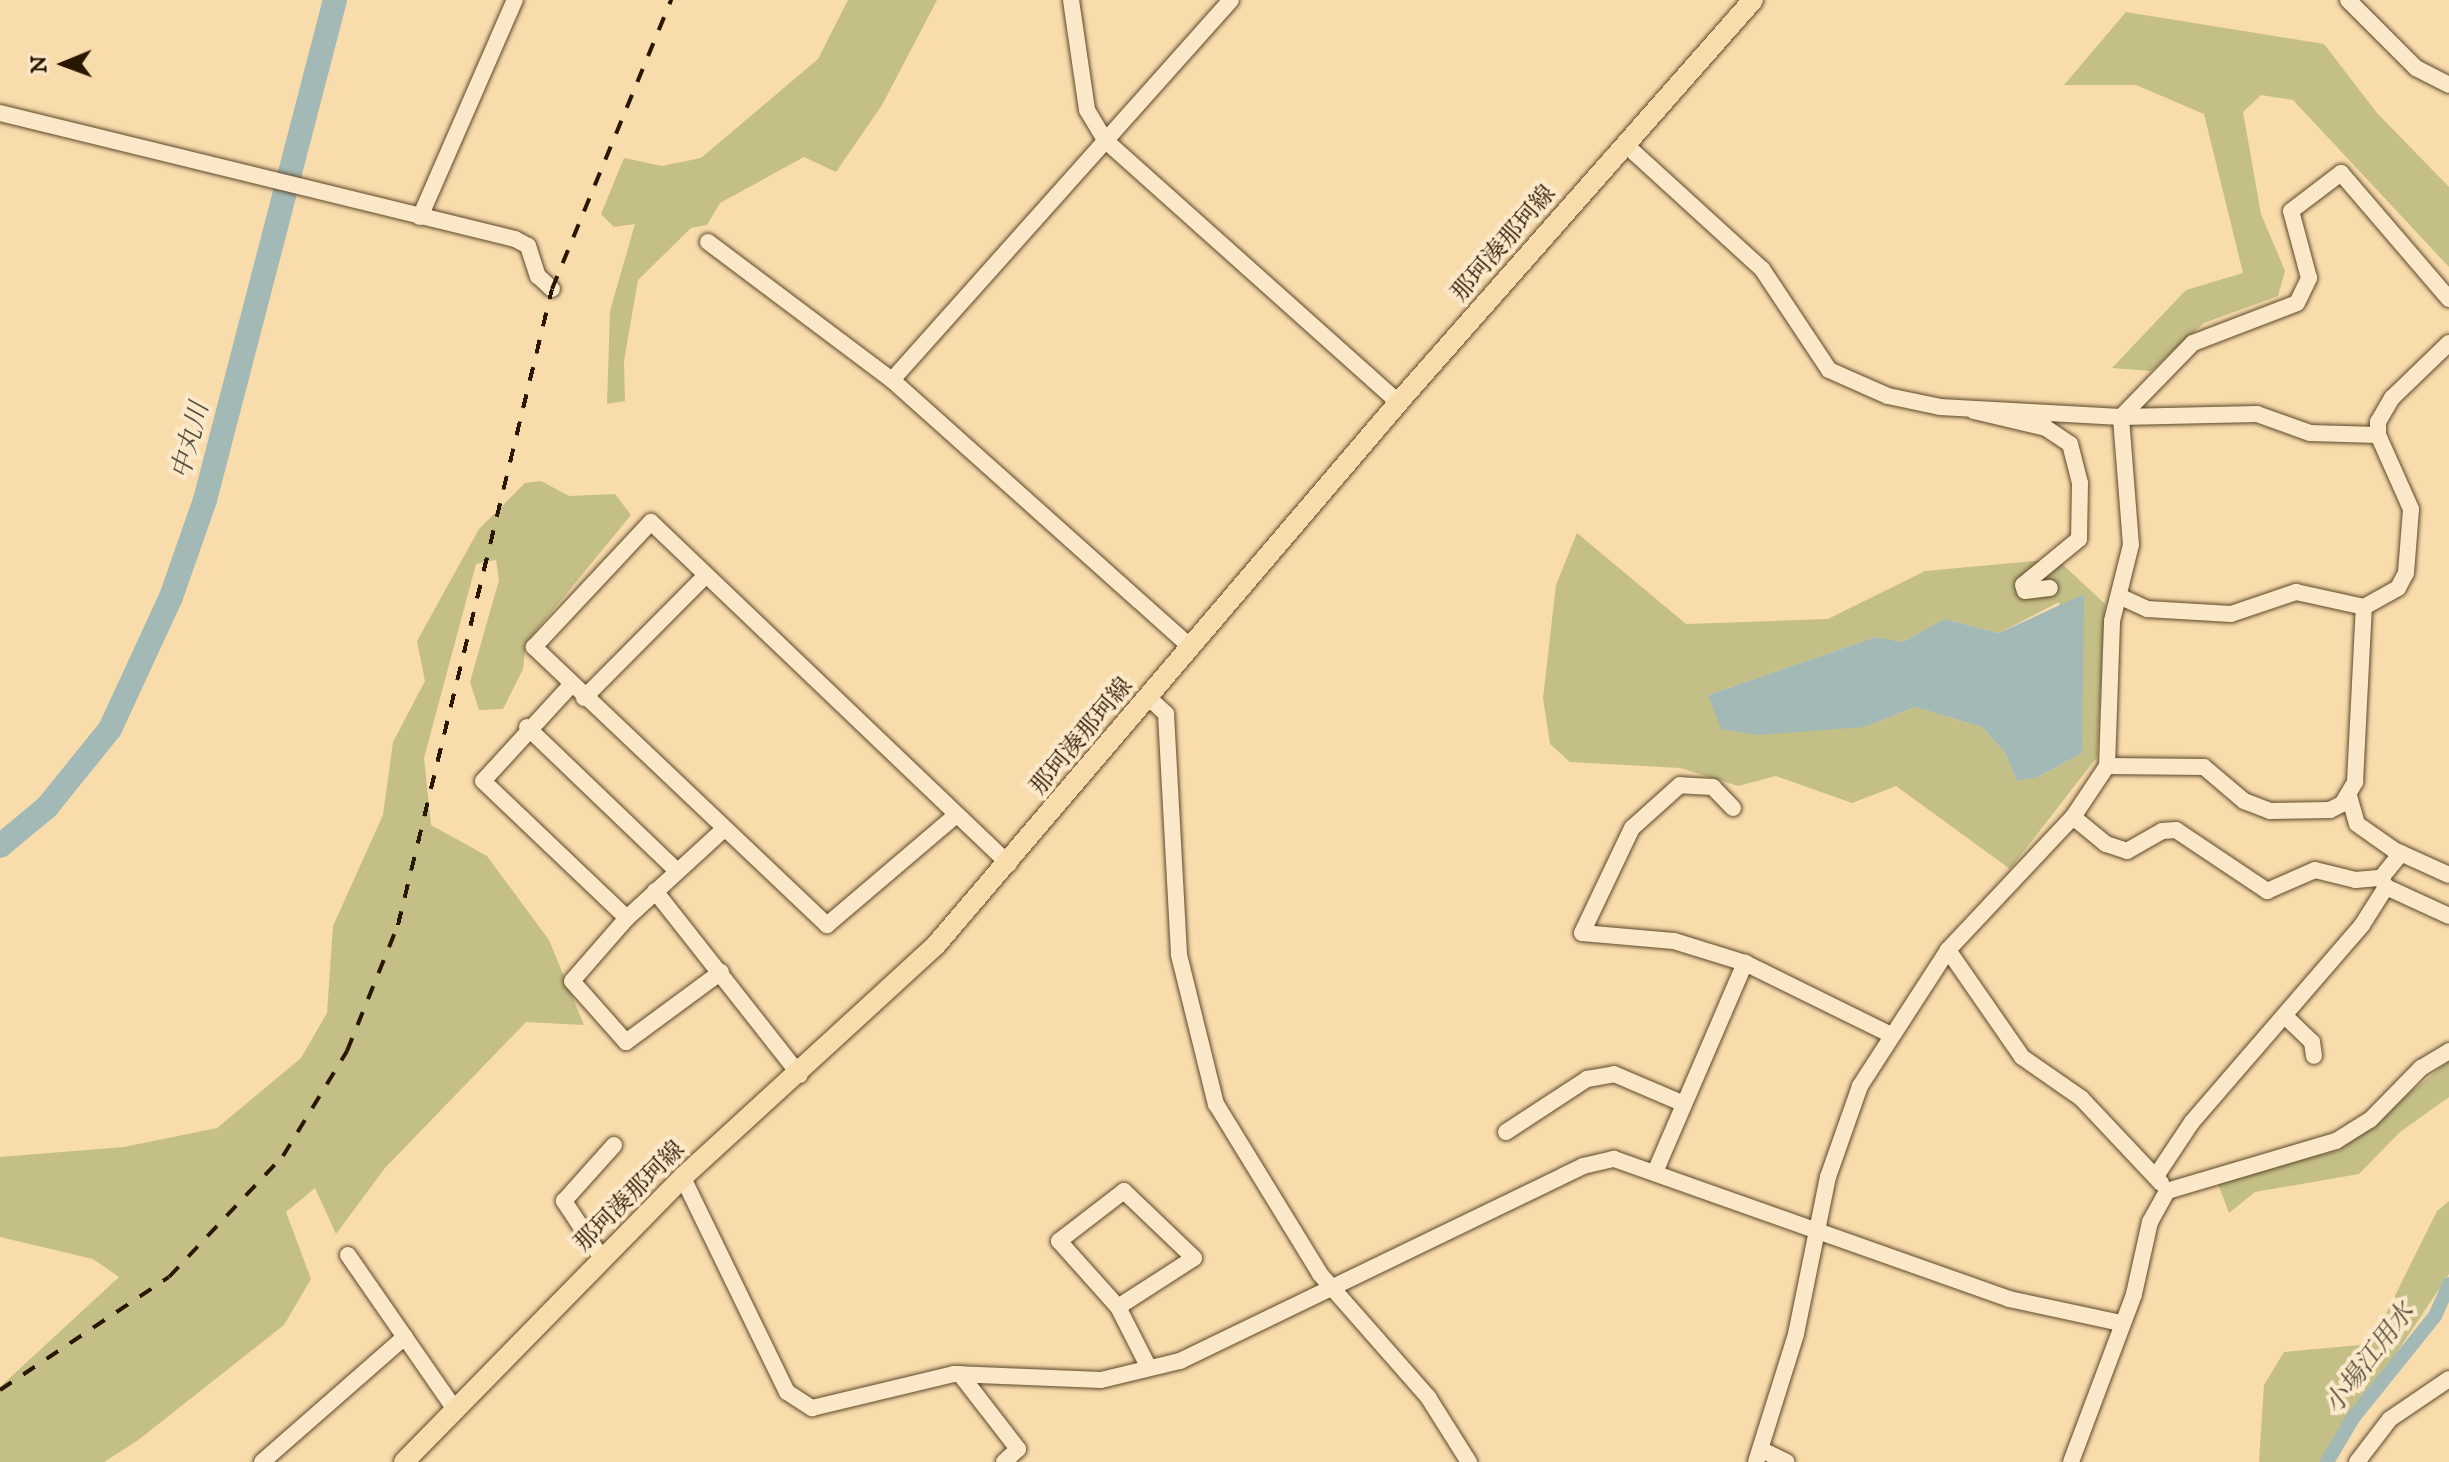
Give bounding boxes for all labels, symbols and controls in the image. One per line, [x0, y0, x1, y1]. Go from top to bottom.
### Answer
north arrow [24, 24, 104, 104]
text: N [26, 55, 53, 74]
street label: 那珂湊那珂線 [1446, 180, 1562, 308]
water label: 中丸川 [166, 399, 216, 483]
street label: 那珂湊那珂線 [1025, 673, 1139, 801]
street label: 那珂湊那珂線 [569, 1136, 691, 1258]
water label: 小場江用水 [2318, 1298, 2422, 1420]

